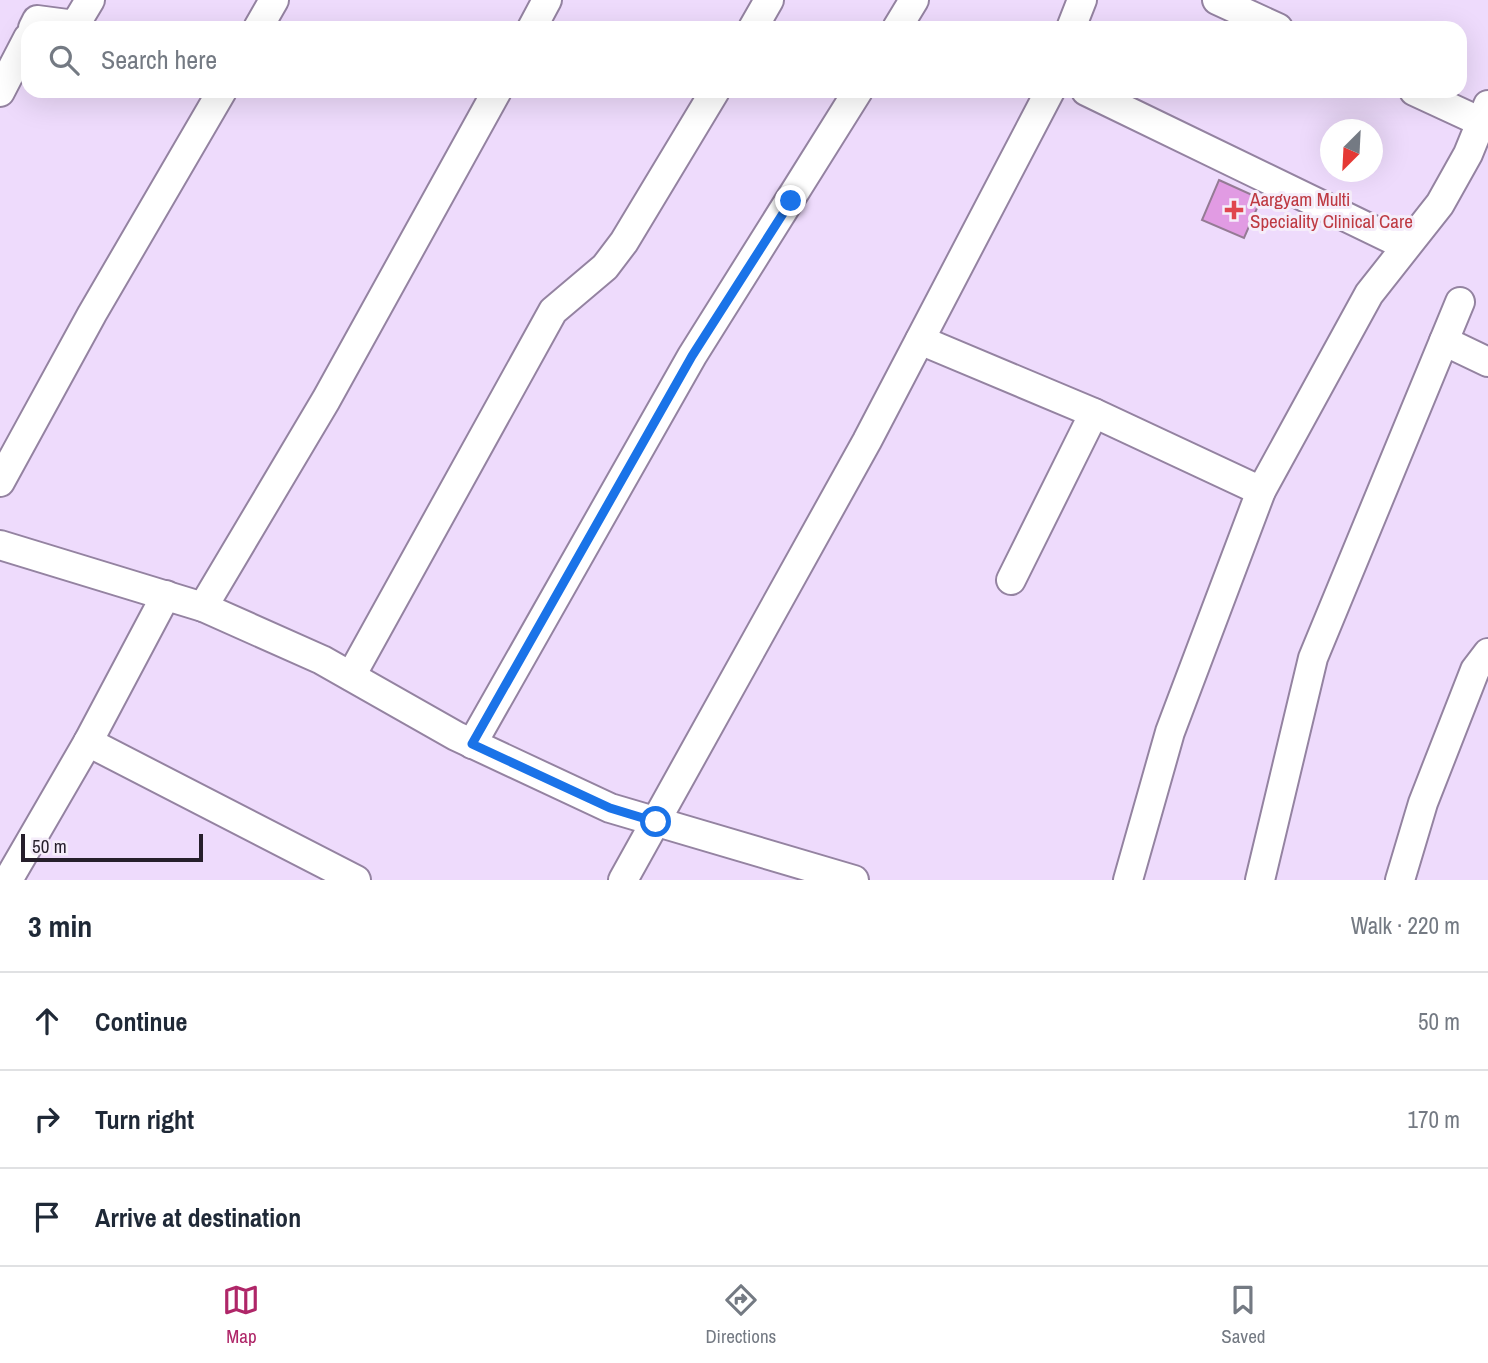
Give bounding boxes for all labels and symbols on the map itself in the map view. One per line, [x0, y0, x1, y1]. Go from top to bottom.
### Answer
north arrow [1320, 119, 1383, 182]
route end [775, 185, 806, 216]
place label: Aargyam Multi Speciality Clinical Care [1249, 186, 1413, 234]
marker: Aargyam Multi Speciality Clinical Care [1224, 200, 1244, 220]
route start [640, 806, 671, 837]
scale bar [21, 831, 203, 863]

